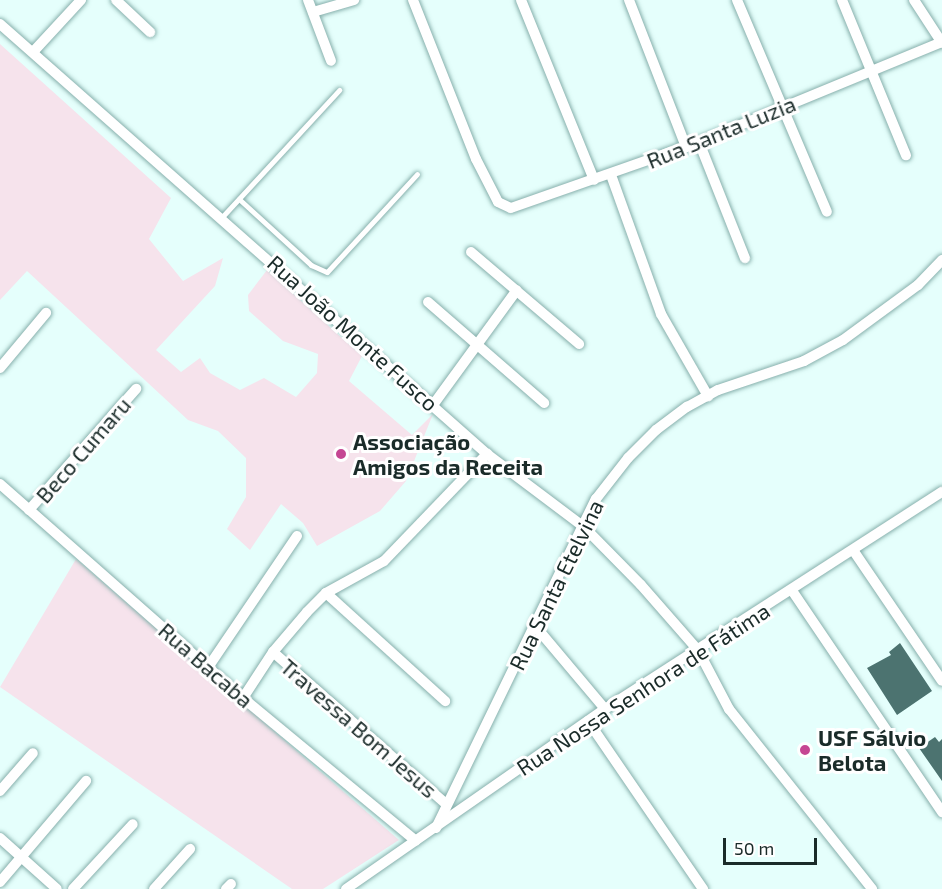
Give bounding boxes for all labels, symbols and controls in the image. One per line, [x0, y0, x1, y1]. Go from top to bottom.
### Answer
street label: Rua Santa Luzia [643, 90, 799, 174]
street label: Rua João Monte Fusco [262, 249, 444, 417]
street label: Beco Cumaru [30, 392, 136, 508]
place label: Associação Amigos da Receita [353, 428, 543, 480]
marker: Associação Amigos da Receita [334, 447, 348, 461]
street label: Rua Santa Etelvina [503, 496, 609, 674]
street label: Rua Nossa Senhora de Fátima [512, 597, 774, 781]
street label: Rua Bacaba [153, 617, 259, 713]
street label: Travessa Bom Jesus [275, 653, 443, 803]
place label: USF Sálvio Belota [818, 724, 927, 776]
marker: USF Sálvio Belota [796, 741, 814, 759]
scale bar [726, 826, 820, 864]
text: 50 m [734, 837, 774, 859]

